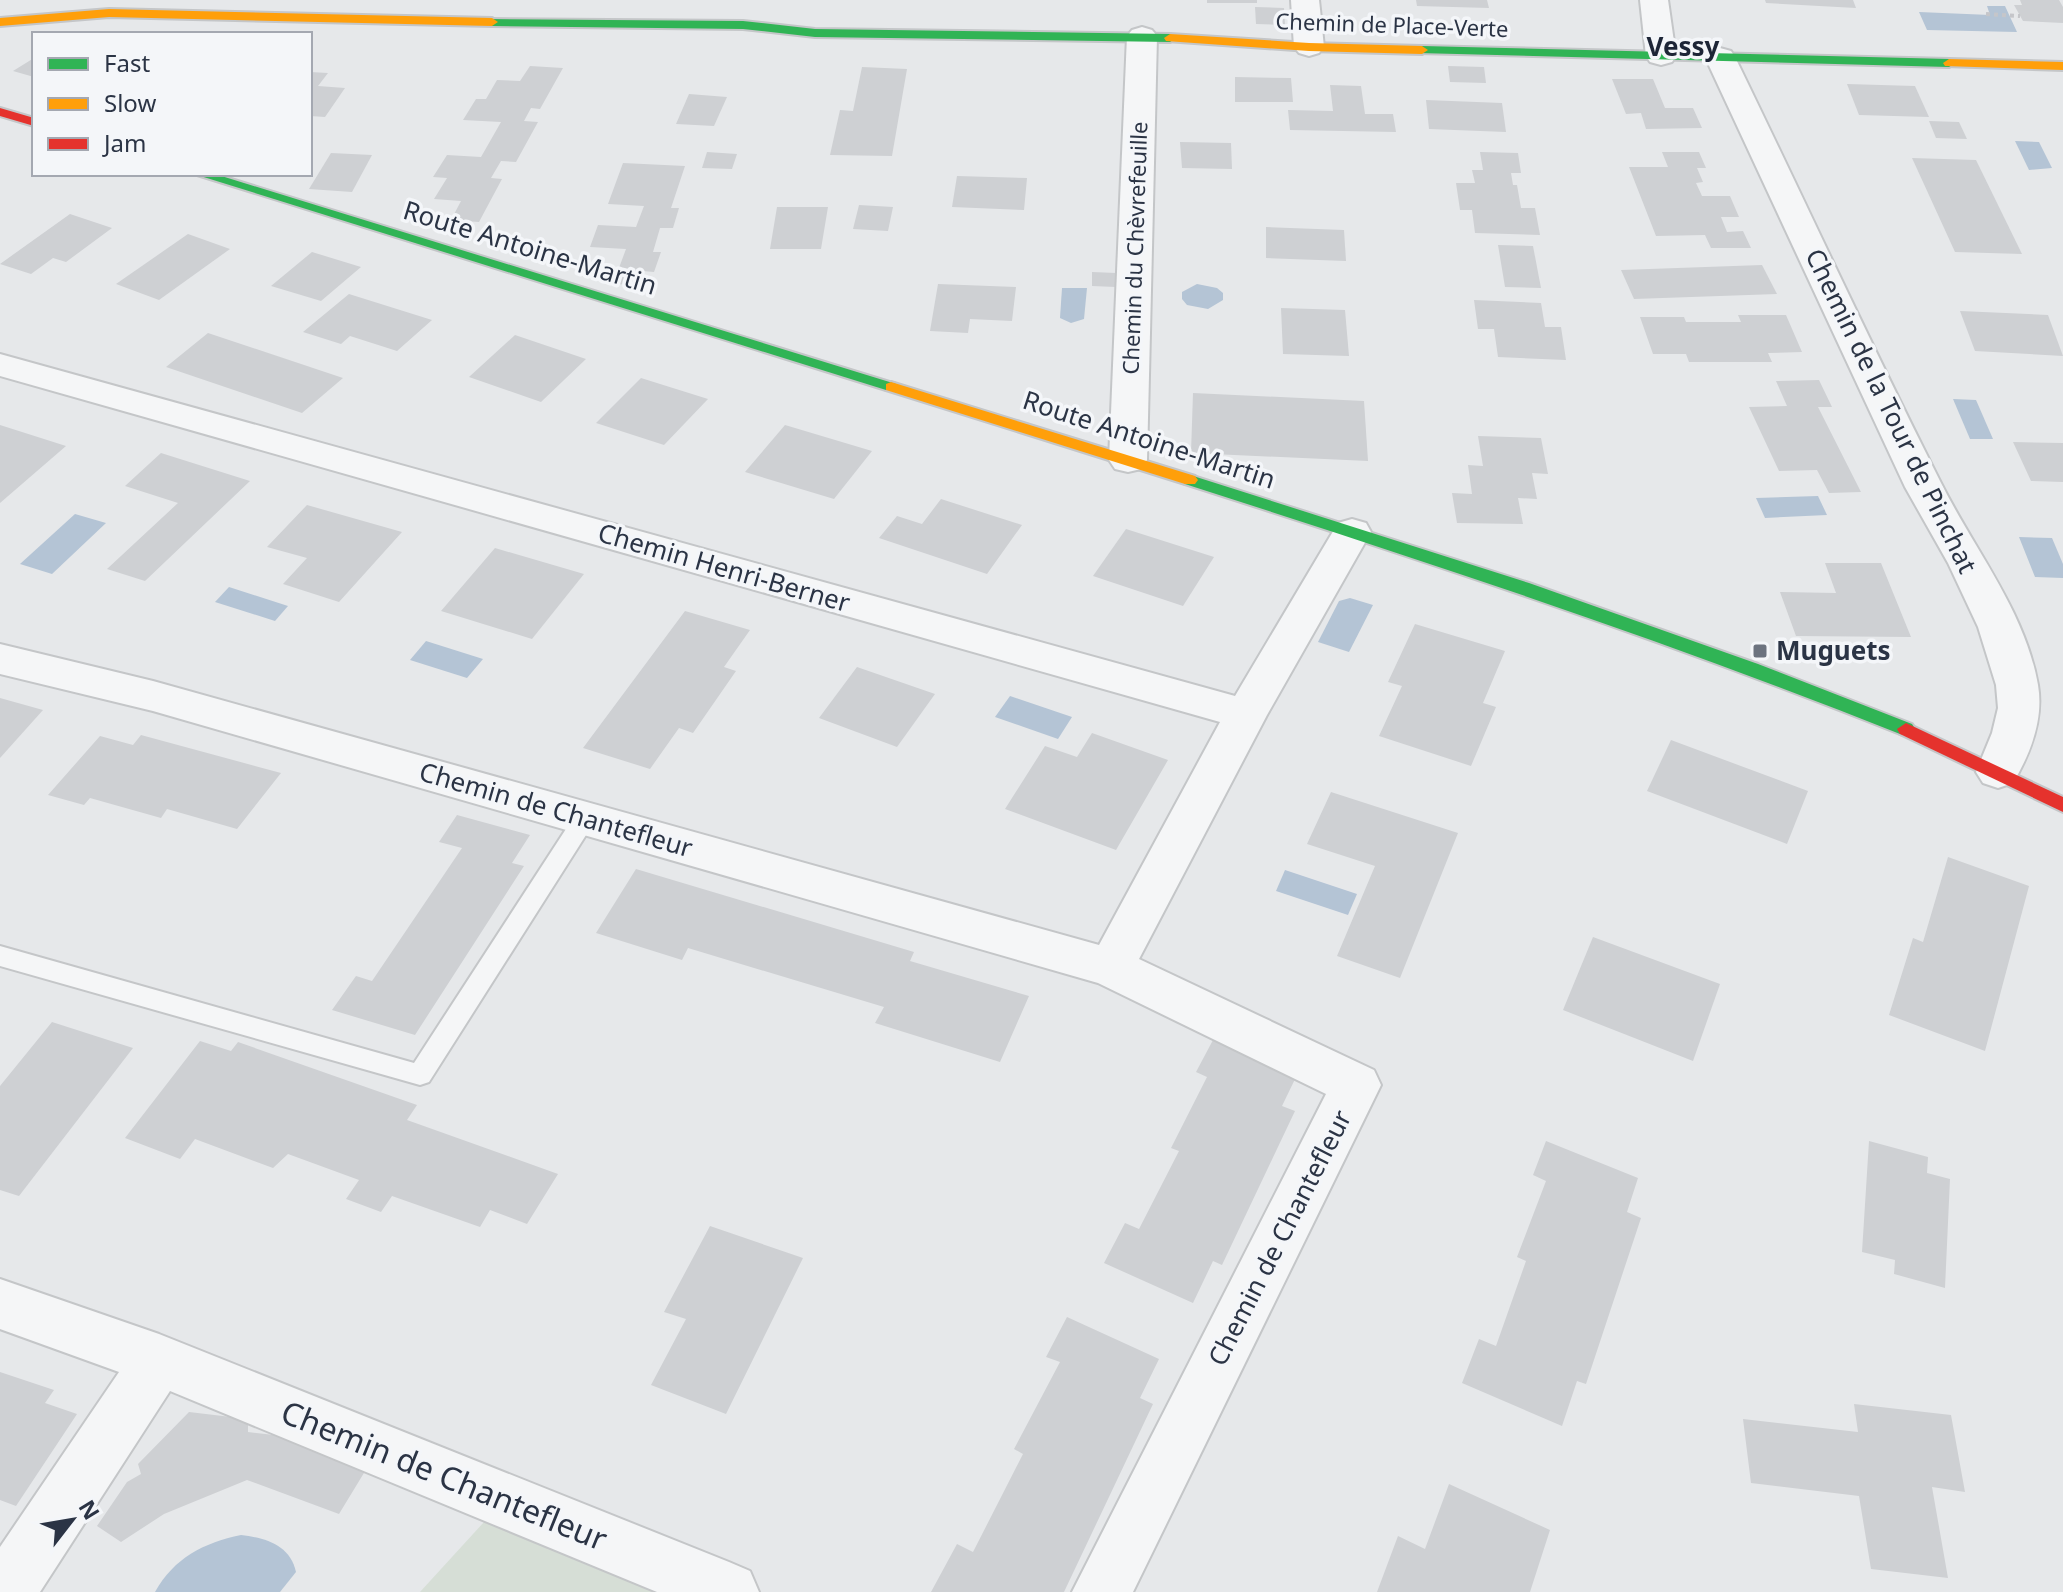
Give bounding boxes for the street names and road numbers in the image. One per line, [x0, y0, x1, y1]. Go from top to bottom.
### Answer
street label: Chemin de Place-Verte [1275, 5, 1509, 43]
street label: Chemin du Chèvrefeuille [1115, 121, 1153, 375]
street label: Route Antoine-Martin [399, 191, 662, 303]
street label: Chemin de la Tour de Pinchat [1798, 242, 1986, 579]
street label: Route Antoine-Martin [1018, 381, 1280, 497]
street label: Chemin Henri-Berner [594, 514, 855, 620]
street label: Chemin de Chantefleur [415, 753, 697, 865]
street label: Chemin de Chantefleur [1199, 1103, 1359, 1372]
street label: Chemin de Chantefleur [275, 1389, 614, 1560]

